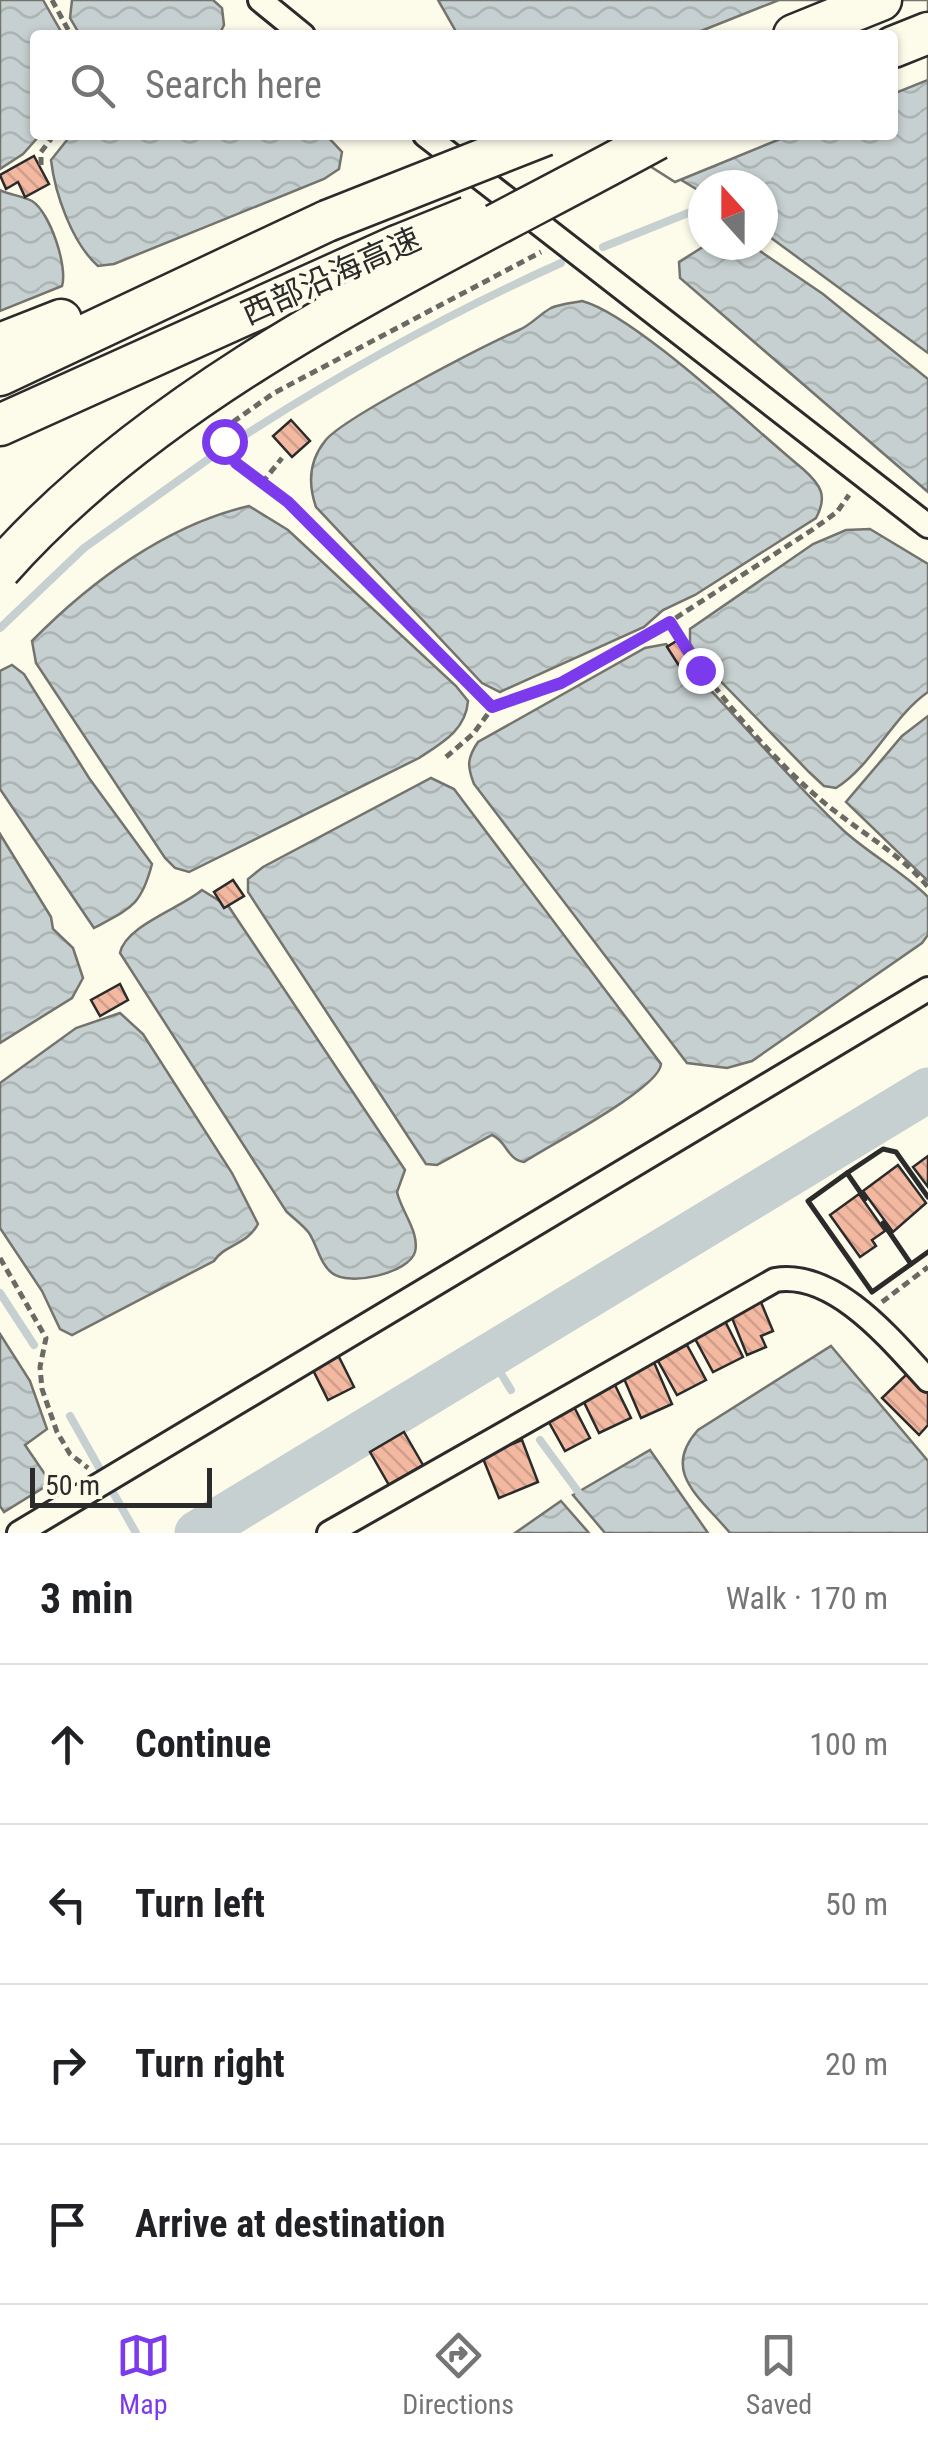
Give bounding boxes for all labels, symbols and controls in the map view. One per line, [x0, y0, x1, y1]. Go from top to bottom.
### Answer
search box [30, 30, 898, 140]
icon: search [65, 58, 120, 113]
text: Search here [145, 63, 322, 107]
north arrow [688, 170, 778, 260]
street label: 西部沿海高速 [236, 220, 426, 332]
route start [202, 419, 248, 465]
route end [678, 648, 724, 694]
scale bar [30, 1463, 212, 1508]
text: 50 m [45, 1469, 100, 1502]
text: 3 min [40, 1574, 133, 1623]
text: Walk · 170 m [726, 1579, 888, 1617]
icon: ahead [40, 1717, 95, 1772]
text: Continue [135, 1722, 271, 1766]
text: 100 m [809, 1725, 888, 1763]
icon: left [40, 1877, 95, 1932]
text: Turn left [135, 1882, 265, 1926]
text: 50 m [825, 1885, 888, 1923]
icon: right [40, 2037, 95, 2092]
text: Turn right [135, 2042, 285, 2086]
text: 20 m [825, 2045, 888, 2083]
icon: arrive [40, 2197, 95, 2252]
text: Arrive at destination [135, 2202, 445, 2246]
tab: Map [116, 2328, 171, 2421]
tab: Directions [402, 2328, 514, 2421]
tab: Saved [746, 2328, 812, 2421]

